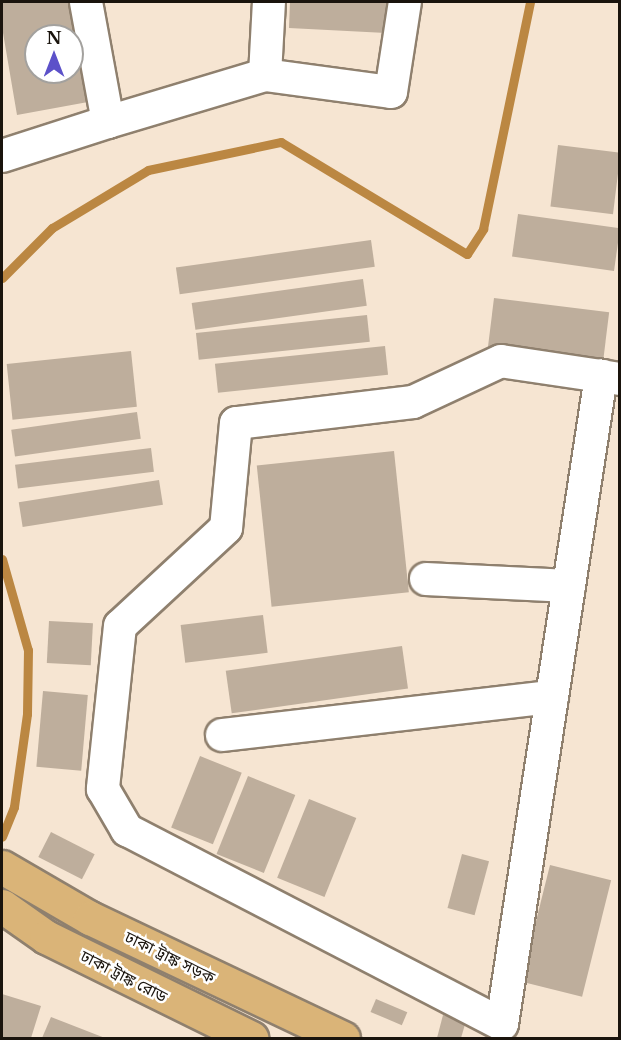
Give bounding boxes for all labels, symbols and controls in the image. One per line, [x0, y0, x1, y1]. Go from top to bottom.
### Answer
north arrow [24, 24, 84, 84]
text: N [46, 28, 62, 48]
street label: ঢাকা ট্রাঙ্ক সড়ক [122, 927, 218, 987]
street label: ঢাকা ট্রাঙ্ক রোড [78, 946, 170, 1006]

